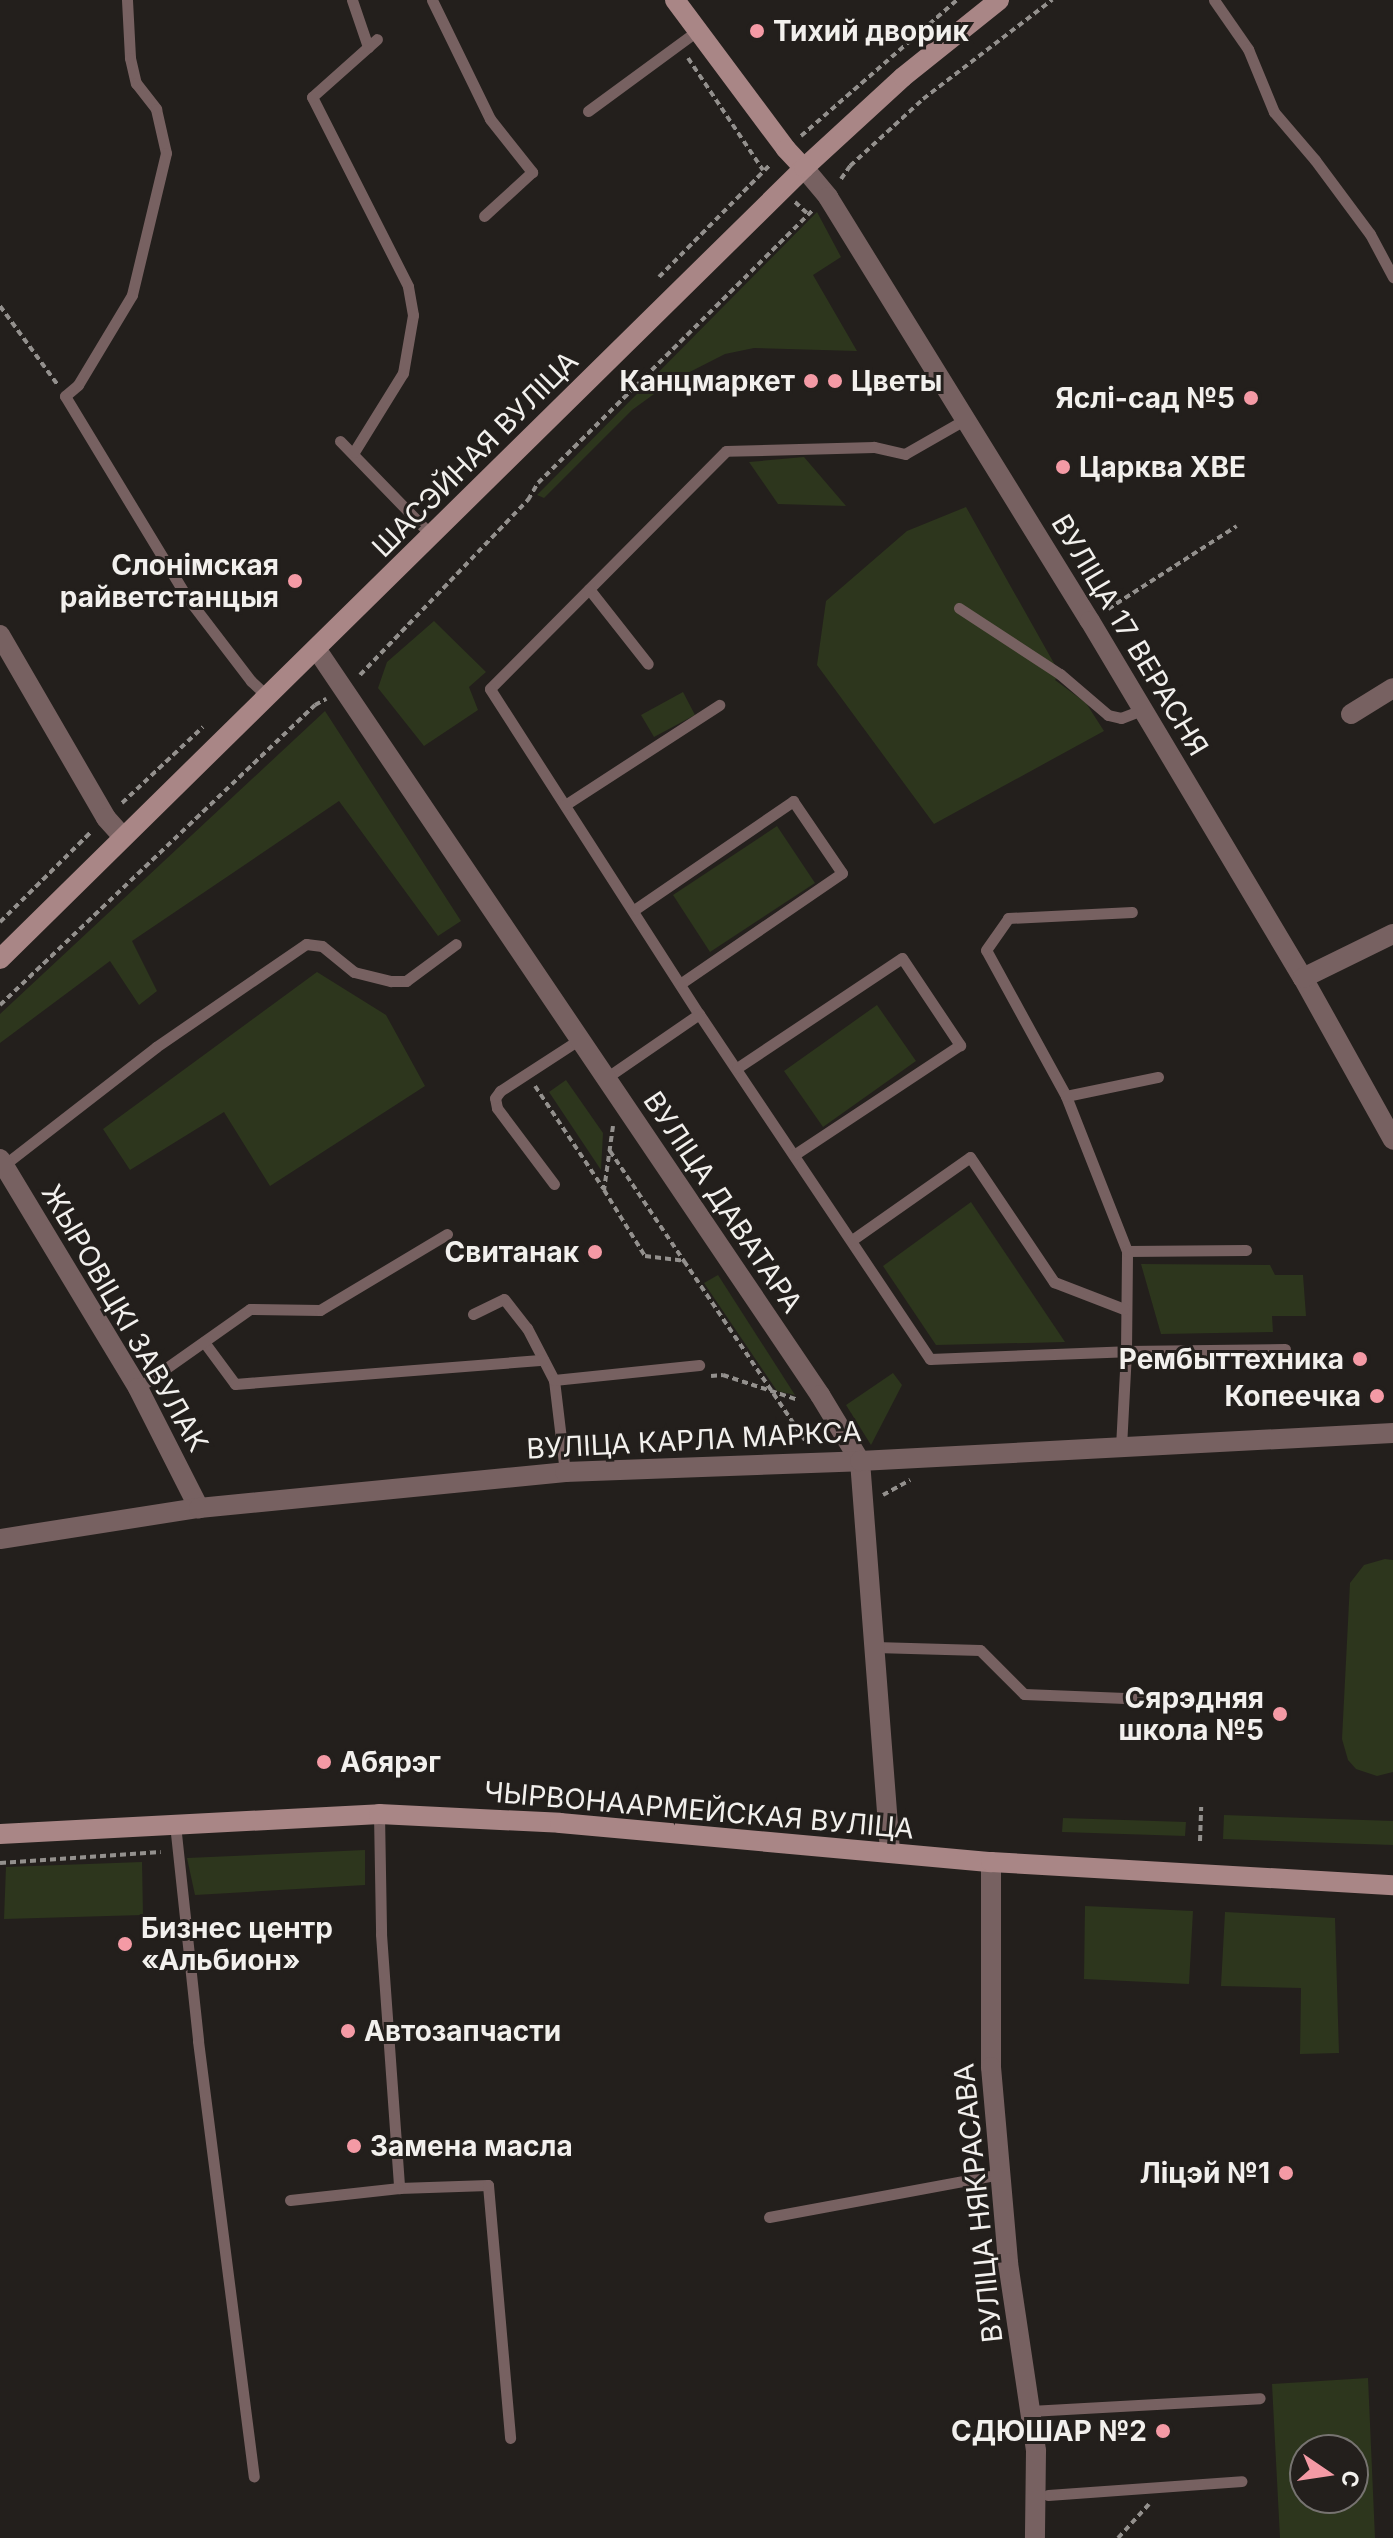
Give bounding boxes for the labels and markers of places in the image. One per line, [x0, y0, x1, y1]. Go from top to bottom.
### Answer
place label: Тихий дворик [773, 14, 969, 48]
marker: Тихий дворик [748, 22, 766, 40]
place label: Канцмаркет [620, 364, 795, 398]
place label: Цветы [851, 364, 942, 398]
marker: Канцмаркет [802, 372, 820, 390]
marker: Цветы [826, 372, 844, 390]
place label: Яслі-сад №5 [1055, 381, 1235, 415]
marker: Яслі-сад №5 [1242, 389, 1260, 407]
place label: Царква ХВЕ [1079, 450, 1246, 484]
marker: Царква ХВЕ [1054, 458, 1072, 476]
place label: Слонімская райветстанцыя [60, 548, 279, 614]
marker: Слонімская райветстанцыя [286, 572, 304, 590]
place label: Свитанак [445, 1235, 579, 1269]
marker: Свитанак [586, 1243, 604, 1261]
place label: Рембыттехника [1119, 1342, 1344, 1376]
marker: Рембыттехника [1351, 1350, 1369, 1368]
place label: Копеечка [1225, 1379, 1361, 1413]
marker: Копеечка [1368, 1387, 1386, 1405]
place label: Сярэдняя школа №5 [1119, 1681, 1264, 1747]
marker: Сярэдняя школа №5 [1271, 1705, 1289, 1723]
place label: Абярэг [340, 1745, 441, 1779]
marker: Абярэг [315, 1753, 333, 1771]
place label: Бизнес центр «Альбион» [141, 1911, 333, 1977]
marker: Бизнес центр «Альбион» [116, 1935, 134, 1953]
place label: Автозапчасти [364, 2014, 561, 2048]
marker: Автозапчасти [339, 2022, 357, 2040]
place label: Замена масла [370, 2129, 573, 2163]
marker: Замена масла [345, 2137, 363, 2155]
place label: Ліцэй №1 [1140, 2156, 1270, 2190]
marker: Ліцэй №1 [1277, 2164, 1295, 2182]
place label: СДЮШАР №2 [951, 2414, 1147, 2448]
marker: СДЮШАР №2 [1154, 2422, 1172, 2440]

